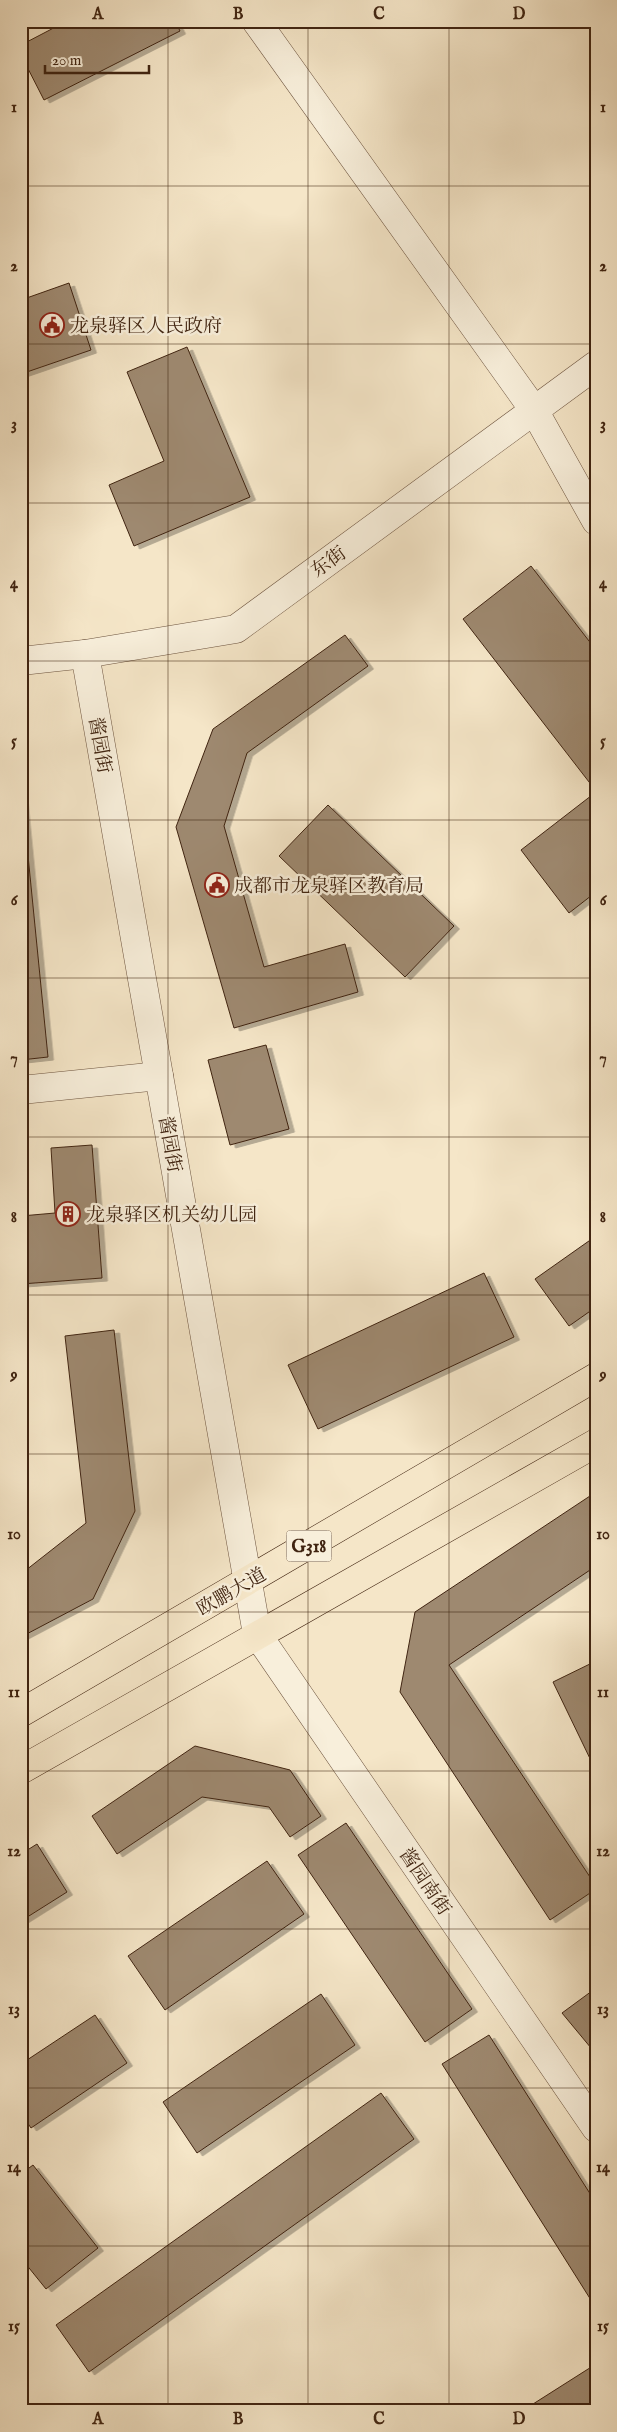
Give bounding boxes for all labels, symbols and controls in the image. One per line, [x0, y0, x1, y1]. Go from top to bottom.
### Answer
text: A [92, 5, 105, 25]
text: B [233, 5, 244, 25]
text: C [373, 5, 385, 25]
text: D [513, 5, 526, 25]
scale bar [45, 42, 149, 74]
text: 20 m [52, 51, 82, 70]
text: 1 [11, 98, 17, 118]
text: 1 [600, 98, 606, 118]
text: 2 [10, 257, 18, 277]
text: 2 [599, 257, 607, 277]
public building icon: 龙泉驿区人民政府 [39, 312, 65, 338]
place label: 龙泉驿区人民政府 [70, 315, 222, 339]
text: 3 [11, 415, 17, 435]
text: 3 [600, 415, 606, 435]
street label: 东街 [307, 542, 352, 583]
text: 4 [10, 574, 19, 594]
text: 4 [599, 574, 608, 594]
street label: 酱园街 [82, 715, 116, 776]
text: 5 [11, 732, 17, 752]
text: 5 [600, 732, 606, 752]
public building icon: 成都市龙泉驿区教育局 [204, 872, 230, 898]
place label: 成都市龙泉驿区教育局 [234, 875, 424, 899]
text: 6 [11, 891, 19, 911]
text: 6 [600, 891, 608, 911]
text: 7 [10, 1049, 18, 1069]
text: 7 [599, 1049, 607, 1069]
street label: 酱园街 [152, 1114, 186, 1175]
building icon: 龙泉驿区机关幼儿园 [55, 1201, 81, 1227]
place label: 龙泉驿区机关幼儿园 [86, 1204, 257, 1228]
text: 8 [11, 1208, 17, 1228]
text: 8 [600, 1208, 606, 1228]
text: 9 [10, 1366, 18, 1386]
text: 9 [599, 1366, 607, 1386]
text: 10 [7, 1525, 21, 1545]
text: 10 [596, 1525, 610, 1545]
road number: G318 [286, 1530, 332, 1562]
street label: 欧鹏大道 [193, 1563, 271, 1622]
text: 11 [8, 1683, 20, 1703]
text: 11 [597, 1683, 609, 1703]
text: 12 [7, 1842, 21, 1862]
text: 12 [596, 1842, 610, 1862]
street label: 酱园南街 [393, 1844, 456, 1920]
text: 13 [8, 2000, 20, 2020]
text: 13 [597, 2000, 609, 2020]
text: 14 [7, 2158, 22, 2178]
text: 14 [596, 2158, 611, 2178]
text: 15 [8, 2317, 20, 2337]
text: 15 [597, 2317, 609, 2337]
text: A [92, 2410, 105, 2430]
text: B [233, 2410, 244, 2430]
text: C [373, 2410, 385, 2430]
text: D [513, 2410, 526, 2430]

